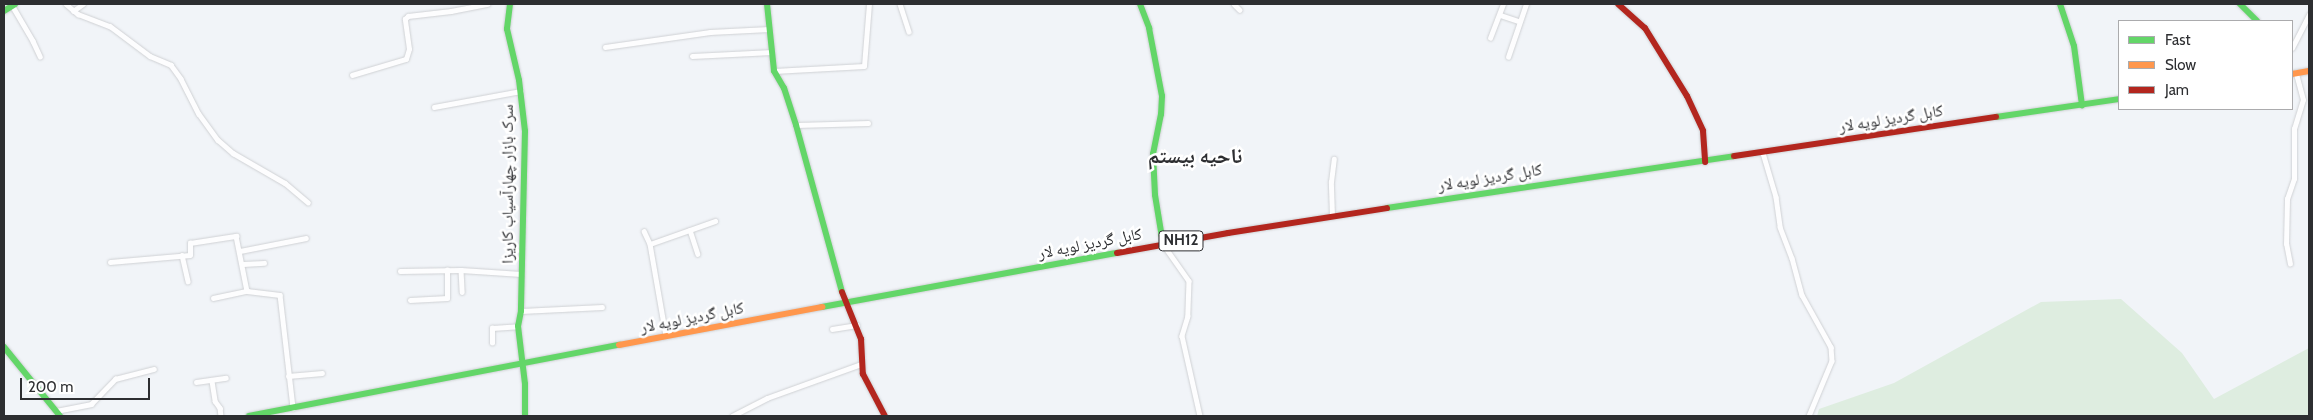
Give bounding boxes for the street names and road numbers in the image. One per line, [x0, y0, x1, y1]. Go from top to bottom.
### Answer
street label: کابل گردیز لویه لار [1838, 101, 1944, 137]
street label: سرک بازار چهارآسیاب کاریزا [498, 104, 518, 264]
street label: کابل گردیز لویه لار [1437, 160, 1543, 196]
street label: کابل گردیز لویه لار [1037, 225, 1143, 263]
road number: NH12 [1157, 228, 1205, 254]
street label: کابل گردیز لویه لار [639, 299, 745, 337]

